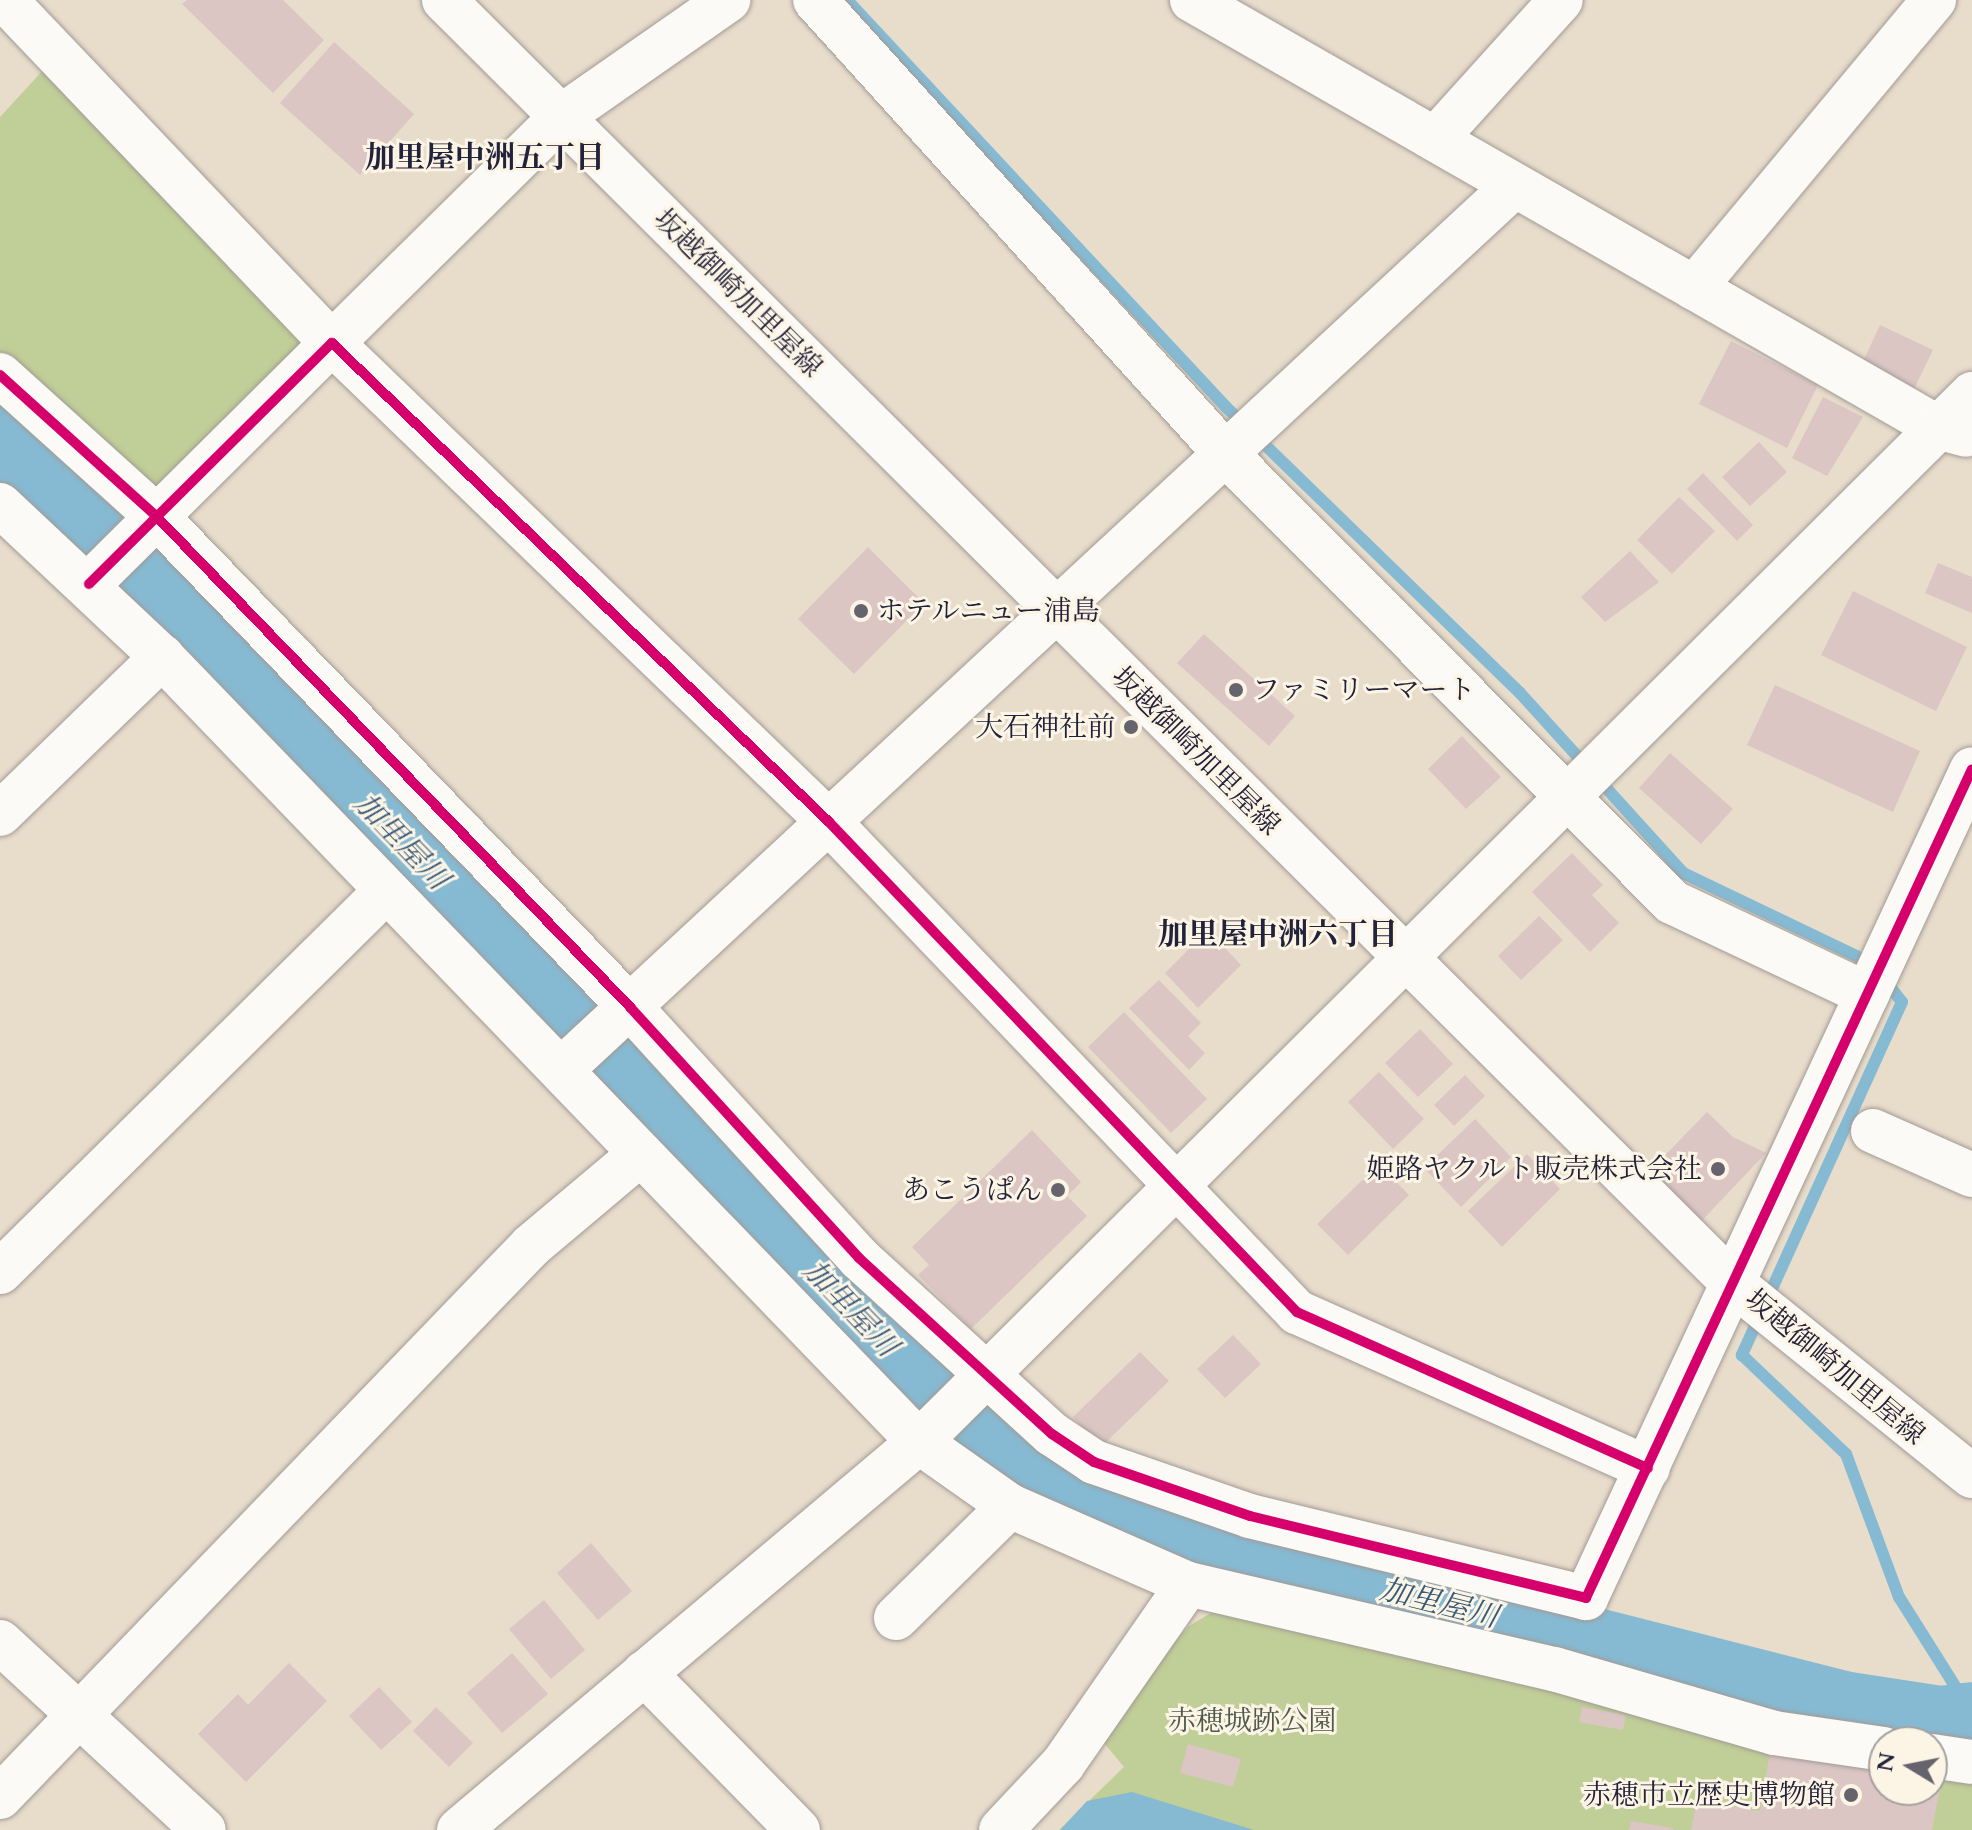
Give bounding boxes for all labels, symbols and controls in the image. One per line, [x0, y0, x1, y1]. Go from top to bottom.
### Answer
district label: 加里屋中洲五丁目 [365, 140, 605, 176]
street label: 坂越御崎加里屋線 [647, 202, 829, 384]
place label: ホテルニュー浦島 [877, 594, 1101, 628]
marker: ホテルニュー浦島 [852, 602, 870, 620]
street label: 坂越御崎加里屋線 [1105, 660, 1287, 842]
place label: ファミリーマート [1252, 673, 1476, 707]
marker: ファミリーマート [1227, 681, 1245, 699]
place label: 大石神社前 [975, 710, 1115, 744]
marker: 大石神社前 [1122, 718, 1140, 736]
water label: 加里屋川 [346, 786, 456, 898]
district label: 加里屋中洲六丁目 [1158, 917, 1398, 953]
place label: 姫路ヤクルト販売株式会社 [1366, 1152, 1702, 1186]
marker: 姫路ヤクルト販売株式会社 [1709, 1160, 1727, 1178]
place label: あこうぱん [902, 1173, 1042, 1207]
marker: あこうぱん [1049, 1181, 1067, 1199]
water label: 加里屋川 [795, 1253, 905, 1365]
street label: 坂越御崎加里屋線 [1738, 1282, 1932, 1452]
water label: 加里屋川 [1376, 1572, 1502, 1636]
park label: 赤穂城跡公園 [1168, 1704, 1336, 1738]
north arrow [1868, 1726, 1948, 1806]
text: N [1870, 1750, 1903, 1774]
place label: 赤穂市立歴史博物館 [1583, 1778, 1835, 1812]
marker: 赤穂市立歴史博物館 [1842, 1786, 1860, 1804]

